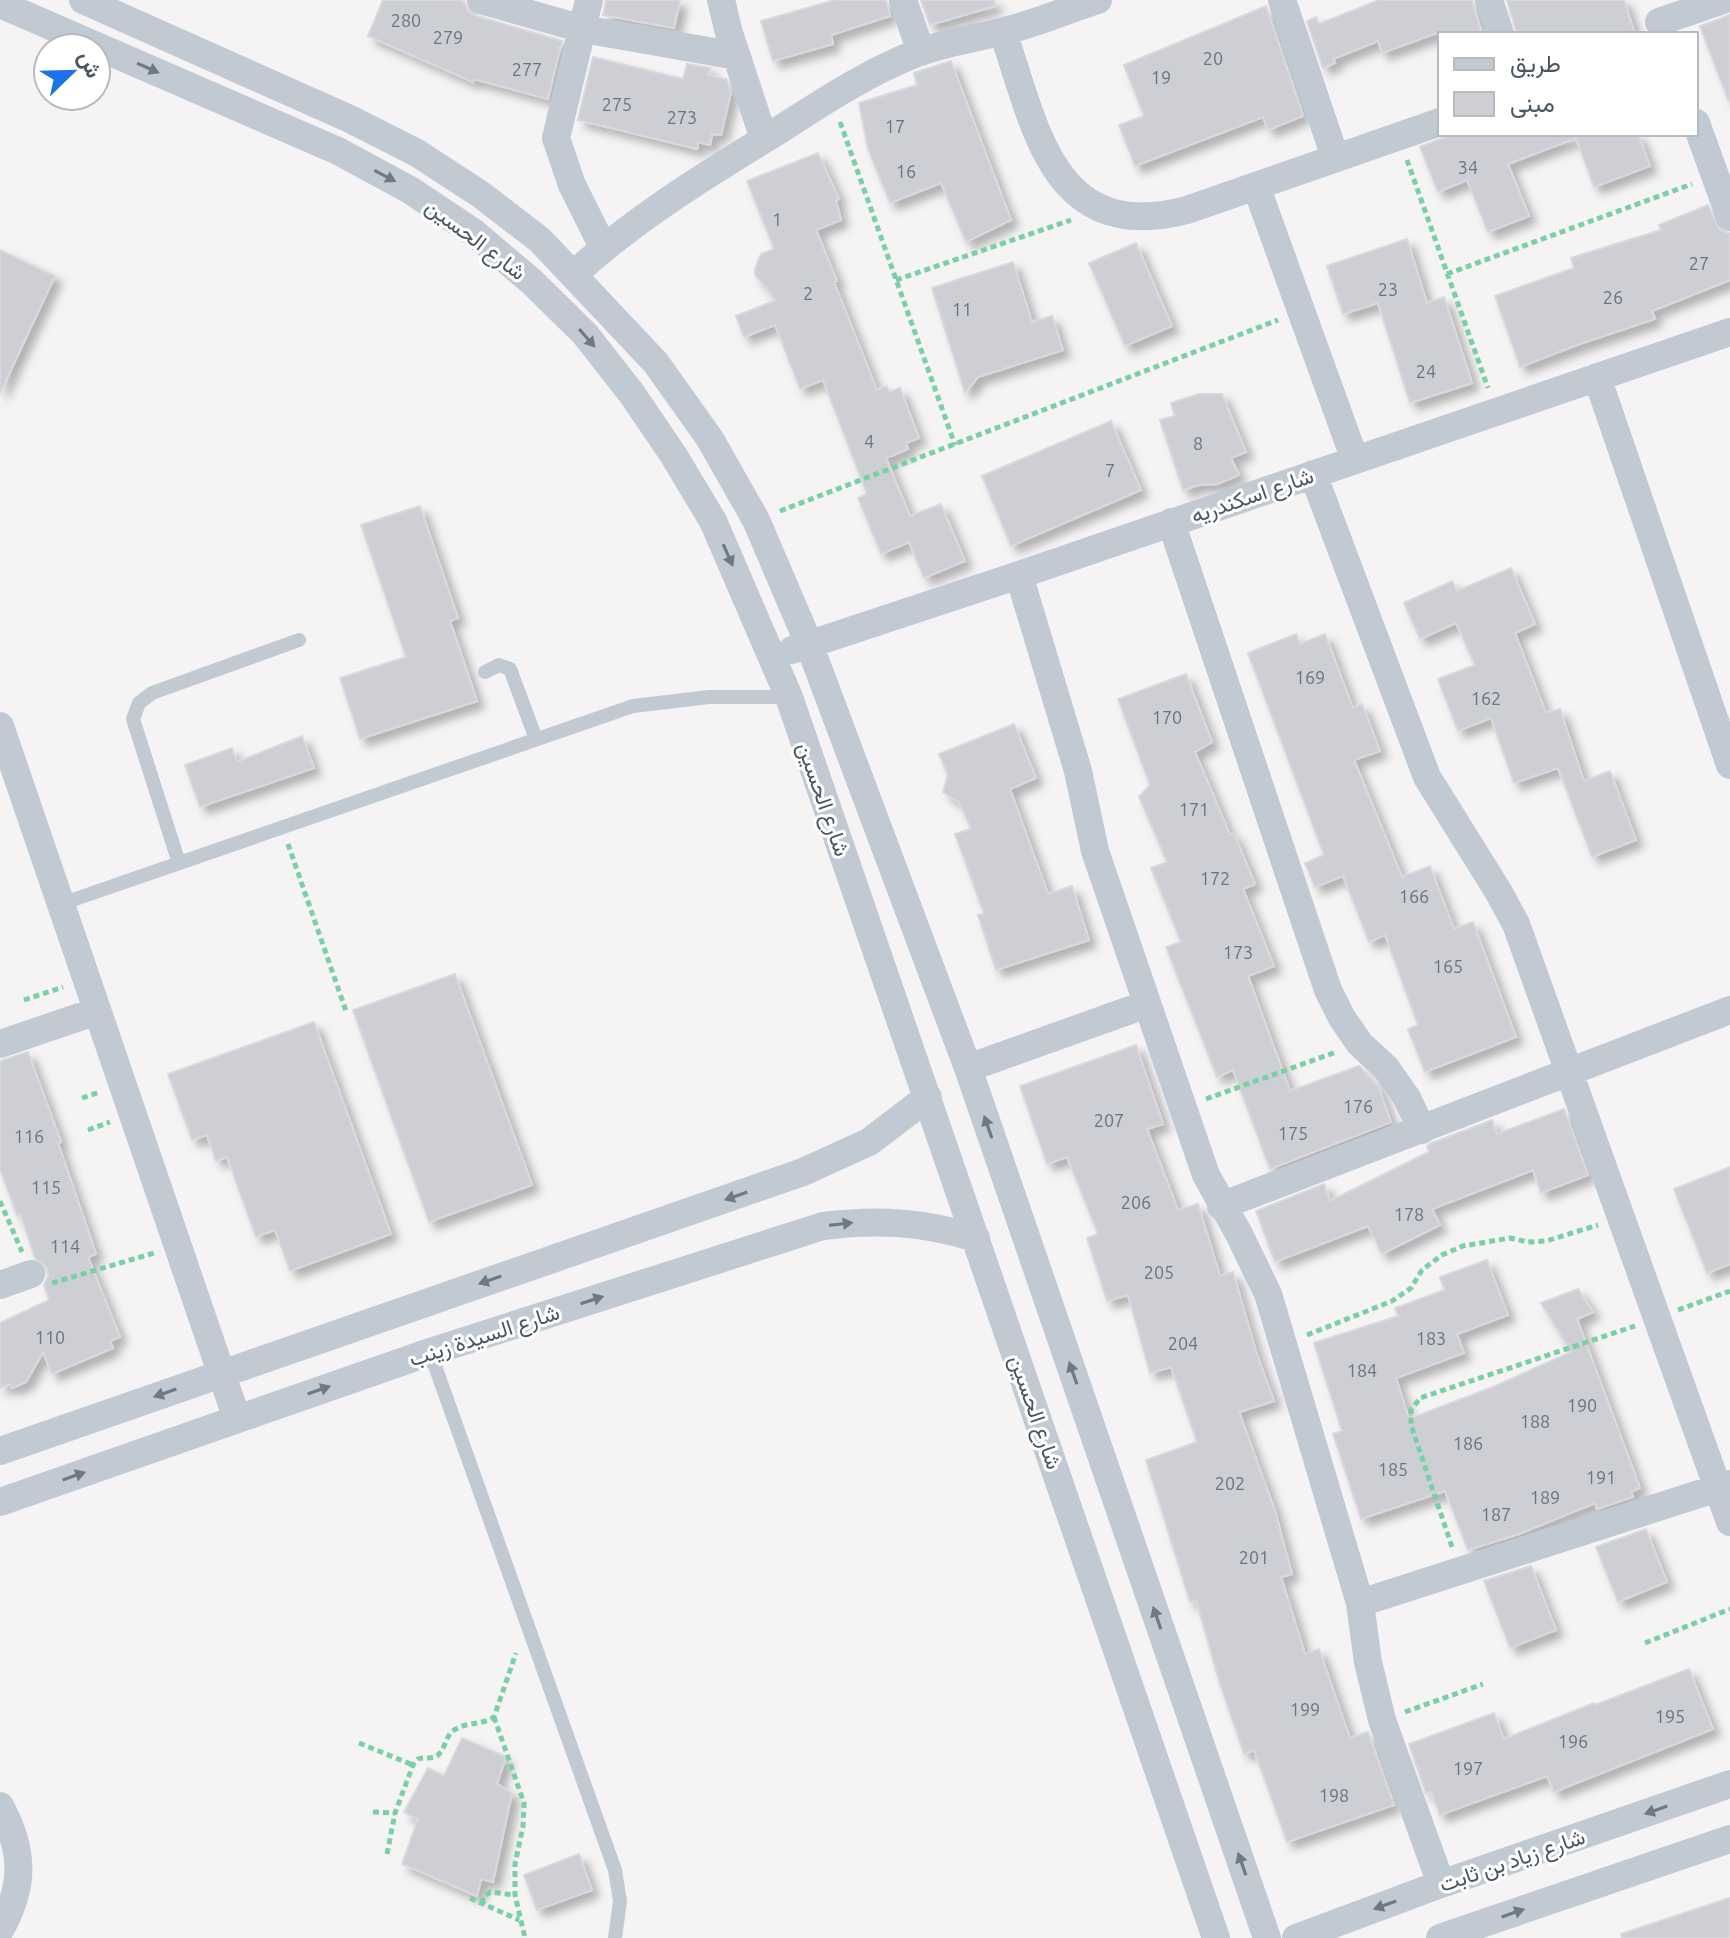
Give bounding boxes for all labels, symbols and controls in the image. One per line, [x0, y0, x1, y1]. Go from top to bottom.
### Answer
house number: 280 [391, 10, 421, 30]
house number: 279 [433, 27, 463, 47]
north arrow [32, 32, 112, 112]
legend [1438, 32, 1698, 136]
text: ش [72, 47, 108, 82]
house number: 20 [1203, 48, 1223, 68]
text: طريق [1510, 50, 1561, 79]
house number: 277 [512, 59, 542, 79]
one-way arrow [137, 62, 160, 75]
house number: 19 [1151, 67, 1171, 87]
text: مبنى [1510, 90, 1555, 118]
house number: 275 [602, 94, 632, 114]
house number: 273 [667, 107, 697, 127]
house number: 17 [885, 116, 905, 136]
house number: 34 [1458, 157, 1478, 177]
house number: 16 [896, 161, 916, 181]
one-way arrow [373, 170, 396, 183]
street label: شارع الحسين [419, 193, 531, 287]
house number: 1 [772, 209, 782, 229]
house number: 27 [1689, 253, 1709, 273]
house number: 23 [1378, 279, 1398, 299]
house number: 2 [803, 283, 813, 303]
house number: 26 [1603, 287, 1623, 307]
house number: 11 [952, 299, 972, 319]
one-way arrow [578, 327, 595, 347]
house number: 24 [1416, 361, 1436, 381]
house number: 4 [864, 431, 874, 451]
house number: 8 [1193, 433, 1203, 453]
house number: 7 [1105, 460, 1115, 480]
street label: شارع اسكندريه [1187, 462, 1317, 530]
one-way arrow [721, 543, 734, 567]
house number: 169 [1295, 667, 1325, 687]
house number: 162 [1471, 688, 1501, 708]
house number: 170 [1152, 707, 1182, 727]
street label: شارع الحسين [790, 739, 856, 860]
house number: 171 [1179, 799, 1209, 819]
house number: 172 [1200, 868, 1230, 888]
house number: 166 [1399, 886, 1429, 906]
house number: 173 [1223, 942, 1253, 962]
house number: 165 [1433, 956, 1463, 976]
house number: 176 [1343, 1096, 1373, 1116]
house number: 207 [1094, 1110, 1124, 1130]
one-way arrow [981, 1115, 993, 1139]
house number: 175 [1278, 1123, 1308, 1143]
house number: 116 [14, 1126, 44, 1146]
house number: 115 [31, 1177, 61, 1197]
one-way arrow [724, 1190, 748, 1202]
house number: 206 [1121, 1192, 1151, 1212]
house number: 178 [1394, 1204, 1424, 1224]
one-way arrow [829, 1217, 854, 1230]
house number: 114 [50, 1236, 80, 1256]
house number: 205 [1144, 1262, 1174, 1282]
one-way arrow [478, 1275, 502, 1287]
one-way arrow [581, 1293, 605, 1306]
street label: شارع السيدة زينب [406, 1298, 563, 1373]
house number: 110 [35, 1327, 65, 1347]
house number: 183 [1416, 1328, 1446, 1348]
house number: 204 [1168, 1333, 1198, 1353]
street label: شارع الحسين [1002, 1352, 1068, 1473]
one-way arrow [1066, 1360, 1078, 1384]
house number: 184 [1347, 1360, 1377, 1380]
one-way arrow [307, 1384, 331, 1396]
one-way arrow [153, 1387, 177, 1400]
house number: 190 [1567, 1395, 1597, 1415]
house number: 188 [1520, 1411, 1550, 1431]
house number: 186 [1453, 1433, 1483, 1453]
house number: 185 [1378, 1459, 1408, 1479]
house number: 191 [1586, 1467, 1616, 1487]
one-way arrow [62, 1470, 86, 1482]
house number: 202 [1215, 1473, 1245, 1493]
house number: 189 [1530, 1487, 1560, 1507]
house number: 187 [1481, 1504, 1511, 1524]
house number: 201 [1239, 1547, 1269, 1567]
one-way arrow [1151, 1606, 1163, 1630]
house number: 199 [1290, 1699, 1320, 1719]
house number: 195 [1655, 1706, 1685, 1726]
house number: 196 [1558, 1731, 1588, 1751]
house number: 197 [1453, 1758, 1483, 1778]
house number: 198 [1319, 1785, 1349, 1805]
one-way arrow [1644, 1804, 1668, 1816]
street label: شارع زياد بن ثابت [1436, 1823, 1589, 1899]
one-way arrow [1235, 1852, 1247, 1876]
one-way arrow [1372, 1899, 1396, 1912]
one-way arrow [1502, 1906, 1526, 1918]

